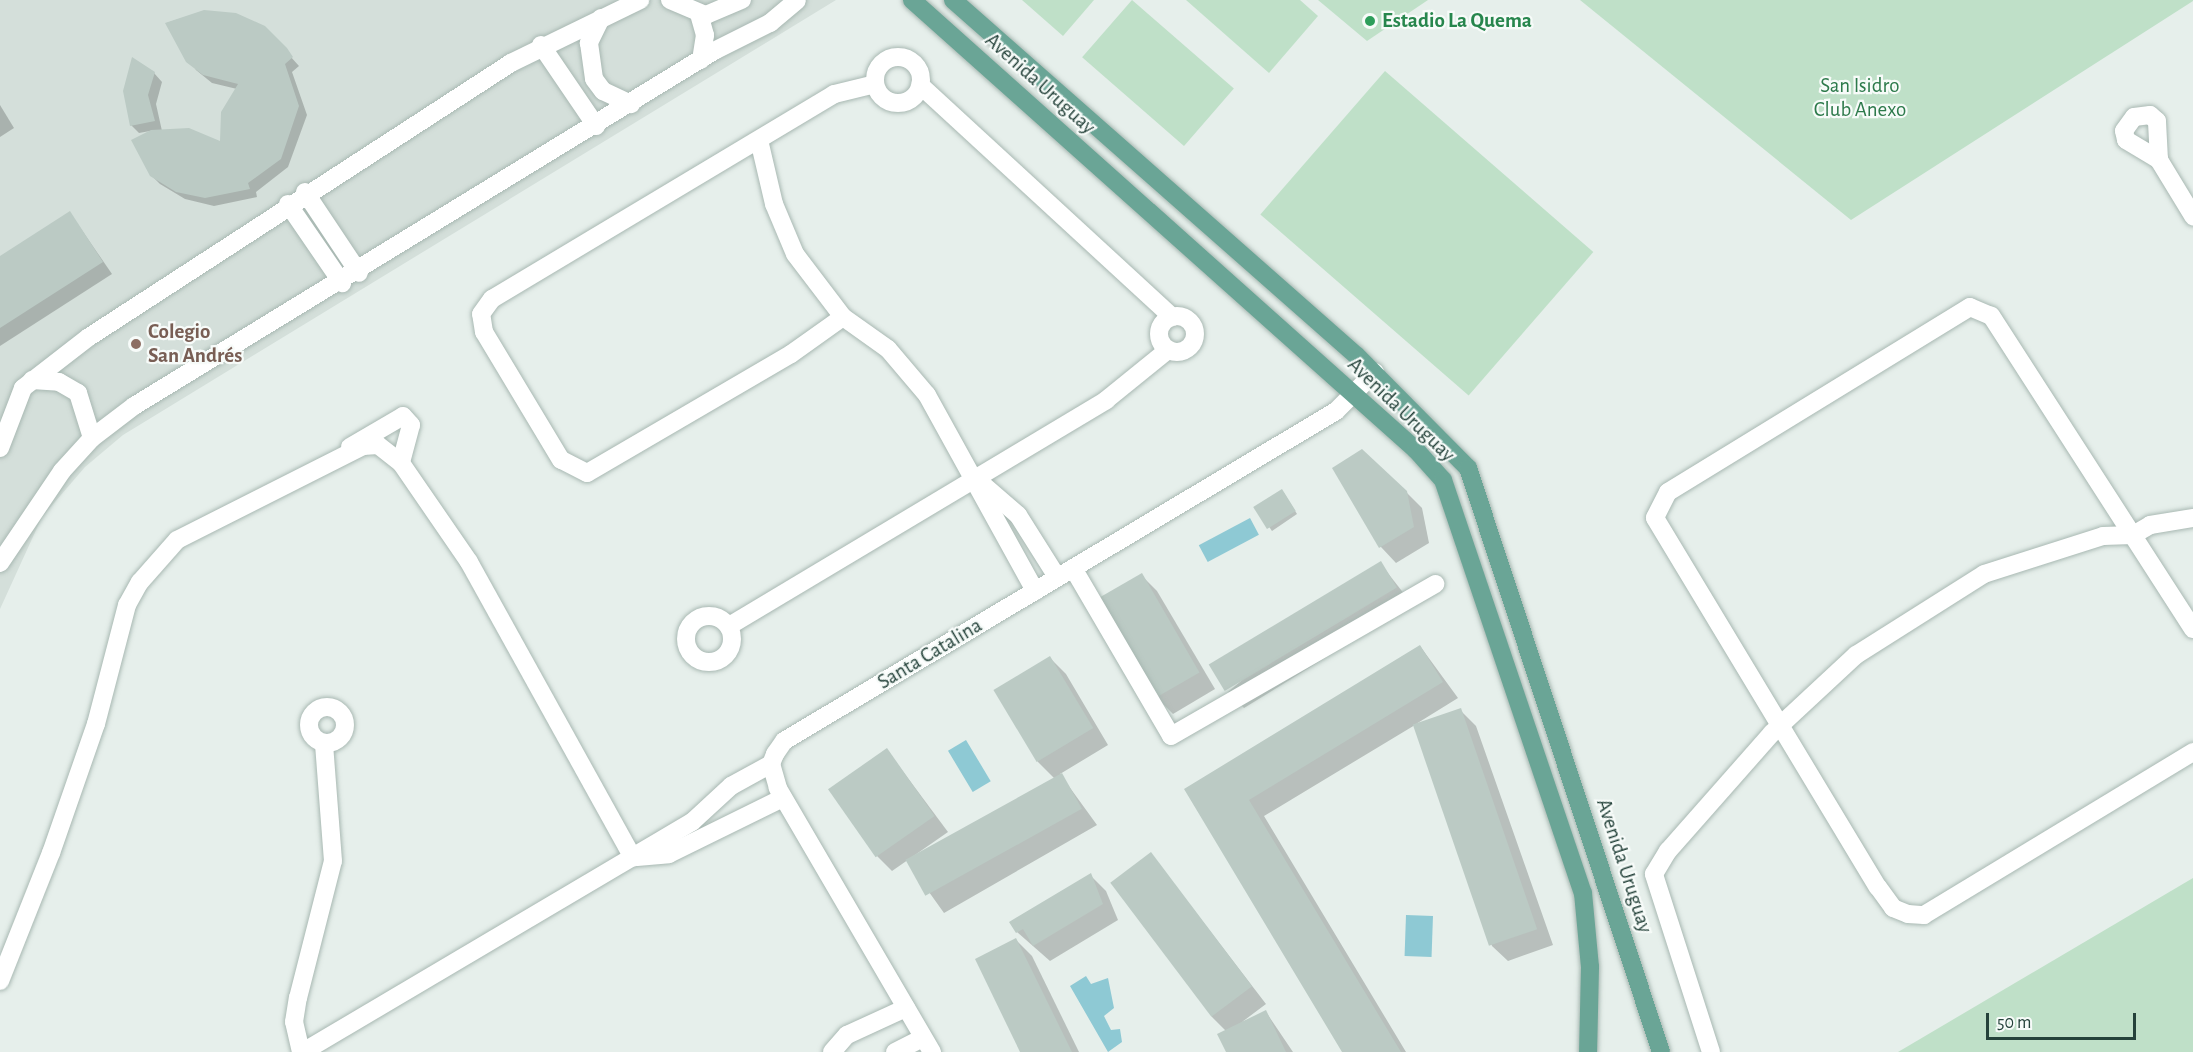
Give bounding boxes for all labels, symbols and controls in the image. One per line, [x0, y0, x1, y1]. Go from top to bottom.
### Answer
place label: Estadio La Quema [1382, 8, 1532, 34]
marker: Estadio La Quema [1363, 14, 1377, 28]
street label: Avenida Uruguay [980, 28, 1100, 140]
park label: San Isidro Club Anexo [1814, 73, 1906, 123]
place label: Colegio San Andrés [148, 319, 242, 369]
marker: Colegio San Andrés [129, 337, 143, 351]
street label: Avenida Uruguay [1342, 352, 1460, 468]
street label: Santa Catalina [873, 613, 987, 695]
street label: Avenida Uruguay [1590, 796, 1658, 936]
scale bar [1989, 1001, 2139, 1039]
text: 50 m [1997, 1014, 2031, 1032]

